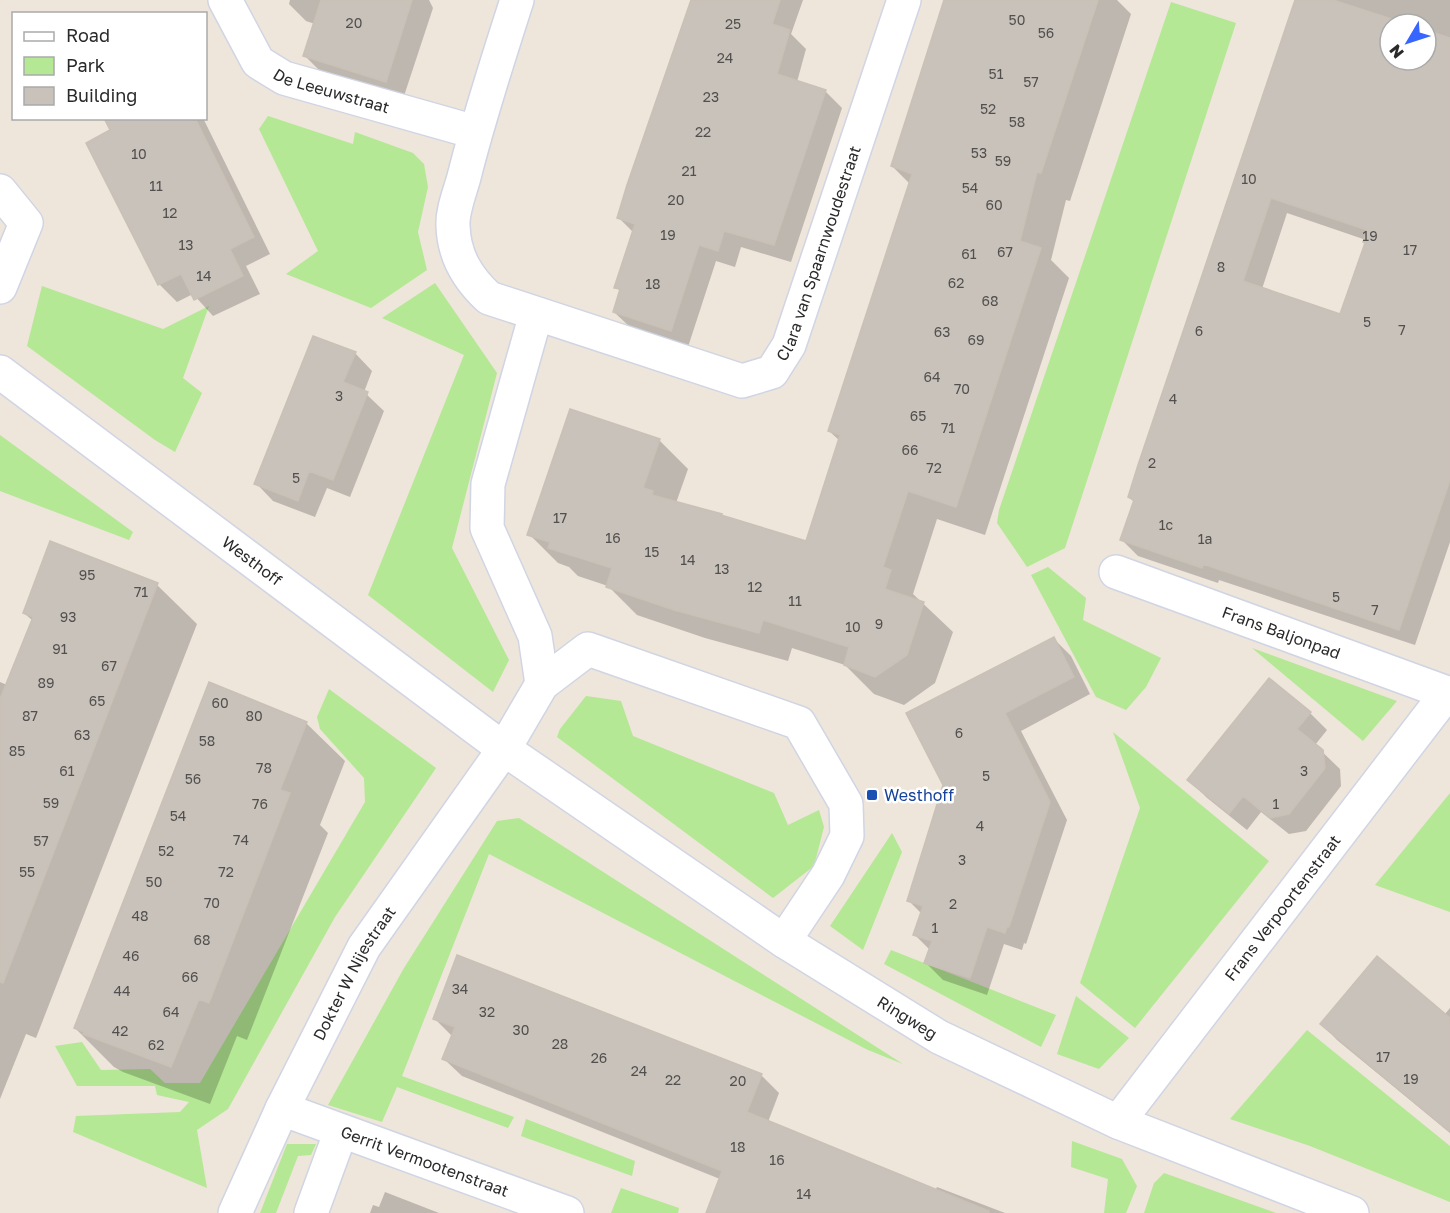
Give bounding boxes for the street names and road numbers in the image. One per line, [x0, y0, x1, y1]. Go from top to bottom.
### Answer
street label: De Leeuwstraat [270, 64, 392, 117]
street label: Clara van Spaarnwoudestraat [772, 143, 865, 365]
street label: Westhoff [218, 532, 286, 590]
street label: Frans Baljonpad [1219, 602, 1343, 663]
street label: Frans Verpoortenstraat [1220, 831, 1345, 985]
street label: Dokter W Nijestraat [308, 902, 400, 1044]
street label: Ringweg [874, 991, 941, 1043]
street label: Gerrit Vermootenstraat [338, 1121, 512, 1201]

